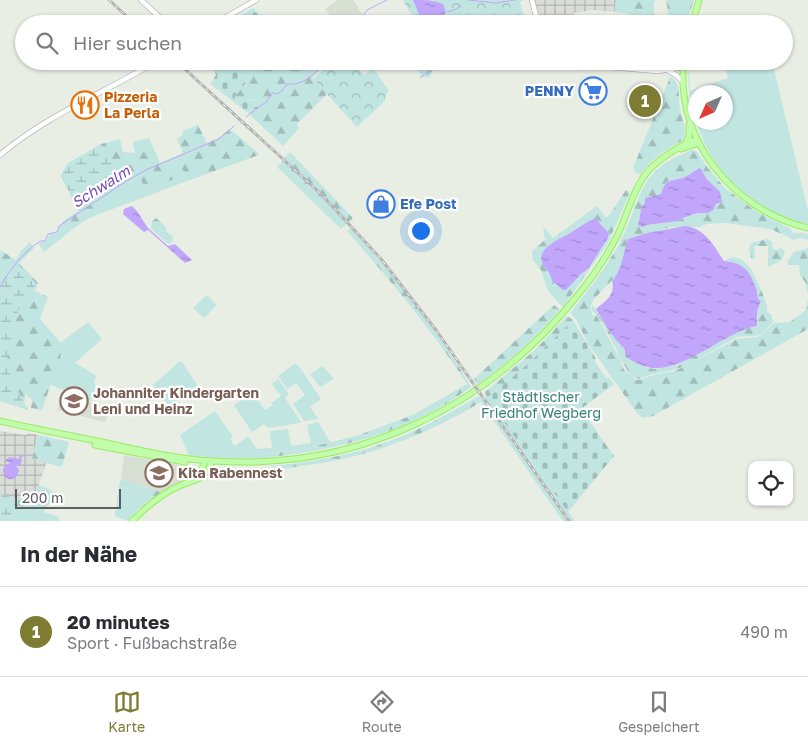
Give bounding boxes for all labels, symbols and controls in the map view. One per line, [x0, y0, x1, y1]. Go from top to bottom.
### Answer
search box [15, 15, 793, 70]
icon: search [33, 29, 61, 57]
text: Hier suchen [73, 31, 182, 54]
supermarket icon: PENNY [578, 76, 608, 106]
place label: PENNY [525, 82, 574, 99]
pin: 1 [629, 82, 661, 120]
north arrow [688, 85, 733, 130]
place label: Pizzeria La Perla [104, 88, 160, 121]
restaurant icon: Pizzeria La Perla [70, 90, 100, 120]
water label: Schwalm [68, 161, 134, 211]
shop icon: Efe Post [366, 189, 396, 219]
place label: Efe Post [400, 195, 457, 212]
your location [408, 218, 434, 244]
place label: Johanniter Kindergarten Leni und Heinz [93, 384, 259, 417]
school or university icon: Johanniter Kindergarten Leni und Heinz [59, 386, 89, 416]
park label: Städtischer Friedhof Wegberg [481, 388, 601, 421]
school or university icon: Kita Rabennest [144, 458, 174, 488]
map controls [748, 461, 793, 506]
button: locate [748, 461, 793, 506]
place label: Kita Rabennest [178, 464, 283, 481]
scale bar [15, 486, 121, 509]
text: 200 m [22, 489, 63, 506]
text: In der Nähe [20, 541, 137, 567]
text: 20 minutes [67, 610, 170, 633]
text: 1 [32, 622, 40, 642]
text: 490 m [740, 622, 788, 642]
text: Sport · Fußbachstraße [67, 633, 237, 653]
tab: Karte [108, 688, 145, 735]
tab: Route [362, 688, 402, 735]
tab: Gespeichert [618, 688, 700, 735]

